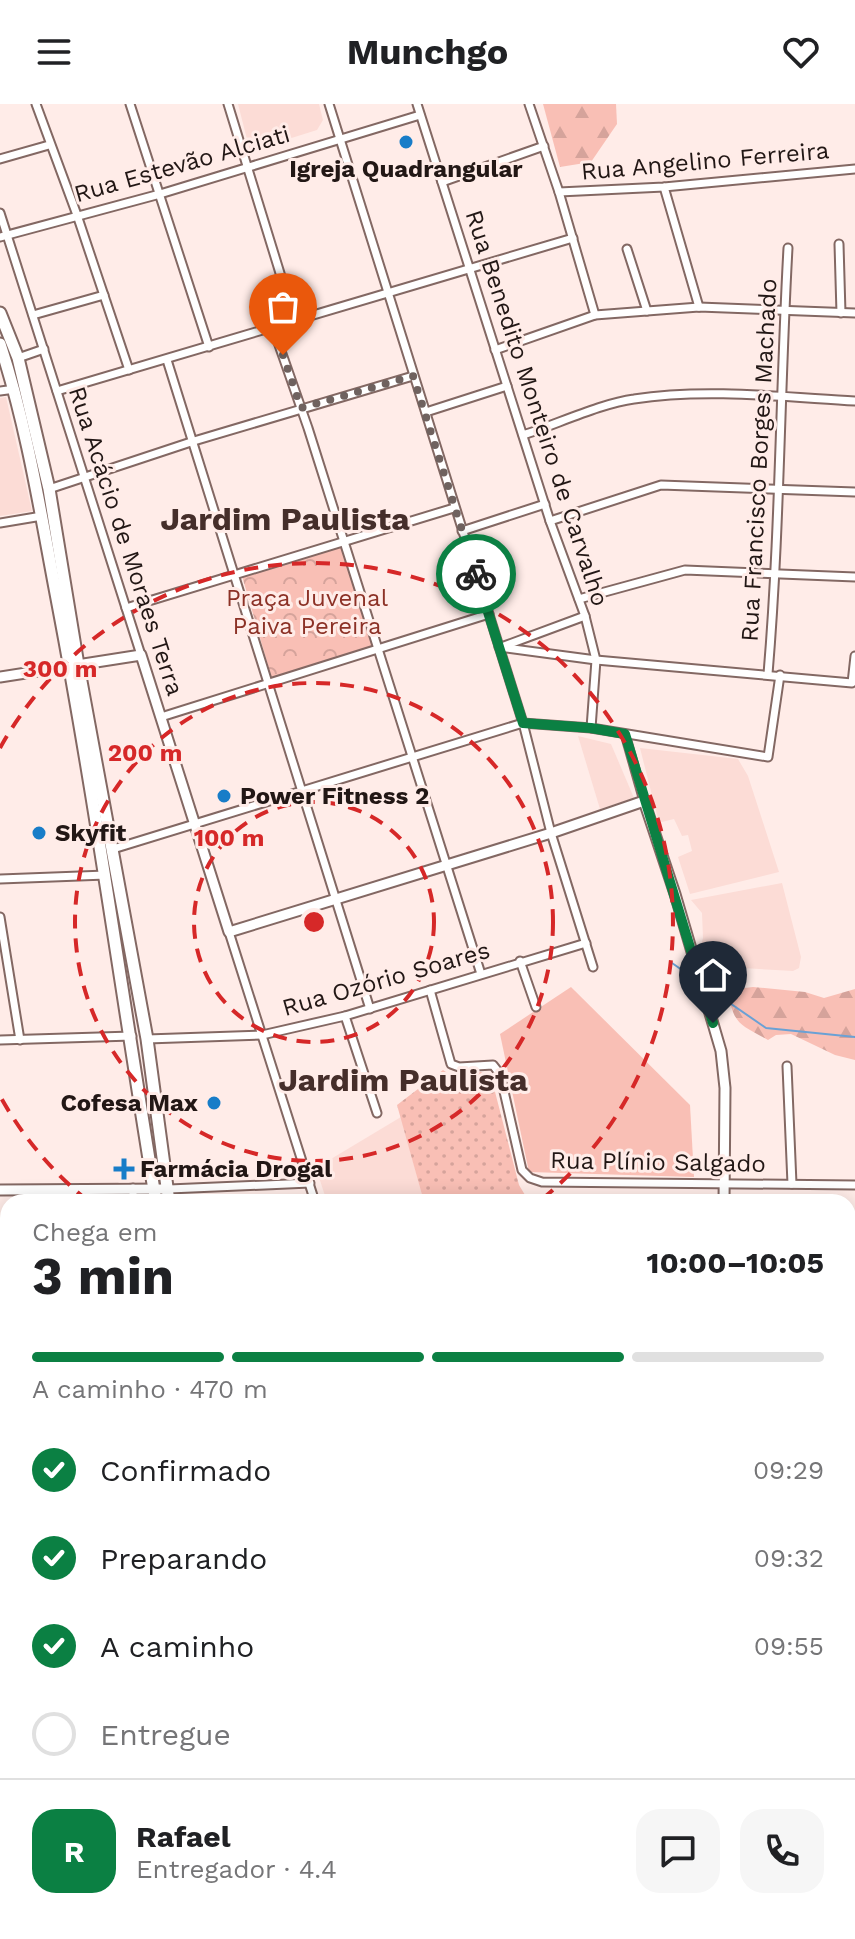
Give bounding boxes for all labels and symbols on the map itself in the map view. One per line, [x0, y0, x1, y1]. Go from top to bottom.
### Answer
street label: Rua Estevão Alciati [71, 120, 293, 208]
marker: Igreja Quadrangular [397, 133, 415, 151]
street label: Rua Angelino Ferreira [580, 136, 830, 186]
place label: Igreja Quadrangular [289, 155, 523, 183]
street label: Rua Benedito Monteiro de Carvalho [460, 206, 614, 610]
pin [249, 273, 317, 355]
street label: Rua Francisco Borges Machado [736, 278, 782, 642]
street label: Rua Acácio de Moraes Terra [63, 383, 189, 699]
district label: Jardim Paulista [160, 500, 410, 538]
courier [436, 534, 516, 614]
park label: Praça Juvenal Paiva Pereira [226, 584, 389, 640]
text: 300 m [23, 655, 97, 683]
text: 200 m [108, 739, 182, 767]
place label: Power Fitness 2 [240, 782, 429, 810]
marker: Power Fitness 2 [215, 787, 233, 805]
place label: Skyfit [55, 819, 127, 847]
marker: Skyfit [30, 824, 48, 842]
text: 100 m [194, 824, 264, 852]
centre of rings [300, 908, 328, 936]
street label: Rua Ozório Soares [279, 936, 493, 1022]
pin [679, 941, 747, 1023]
district label: Jardim Paulista [278, 1061, 528, 1099]
place label: Cofesa Max [60, 1089, 198, 1117]
marker: Cofesa Max [205, 1094, 223, 1112]
street label: Rua Plínio Salgado [550, 1146, 766, 1178]
place label: Farmácia Drogal [140, 1155, 332, 1183]
marker: Farmácia Drogal [115, 1160, 133, 1178]

